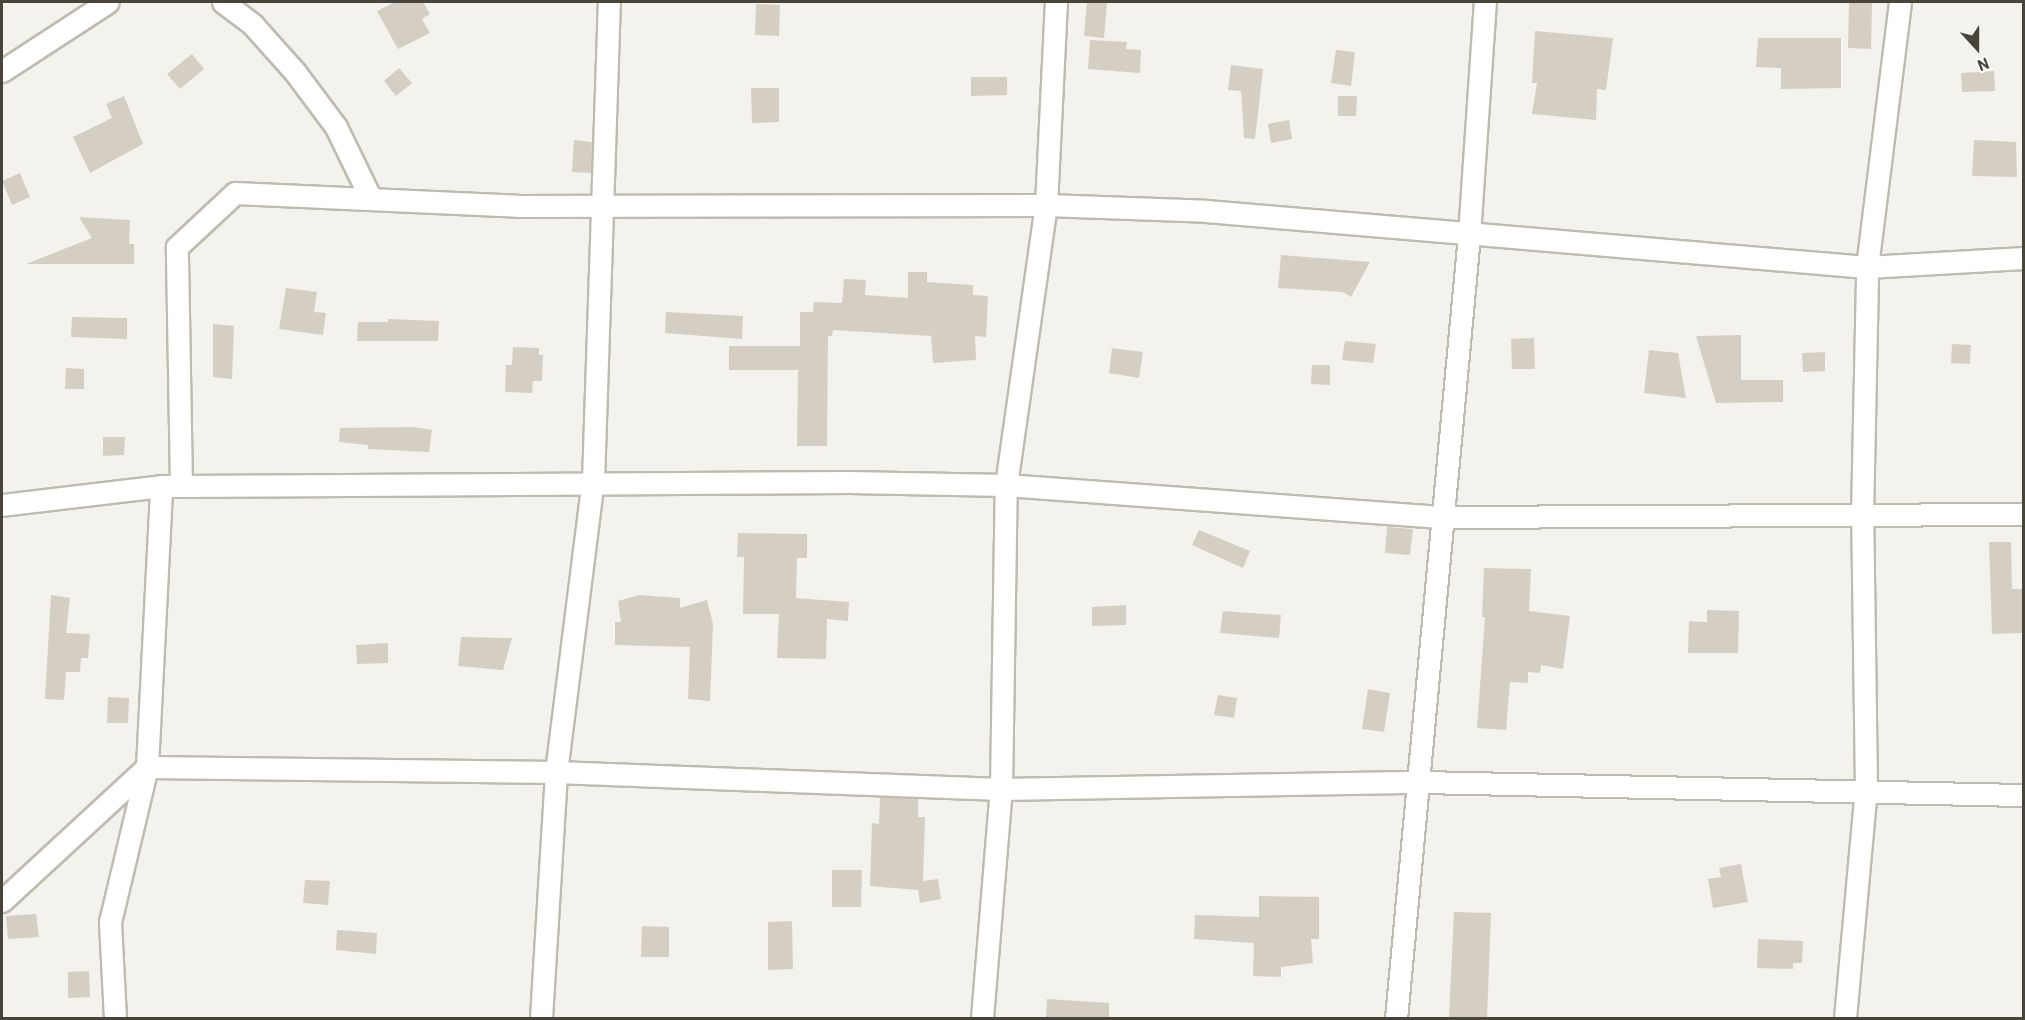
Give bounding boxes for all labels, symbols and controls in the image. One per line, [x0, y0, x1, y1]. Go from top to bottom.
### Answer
north arrow [1947, 18, 2007, 78]
text: N [1975, 54, 1992, 76]

